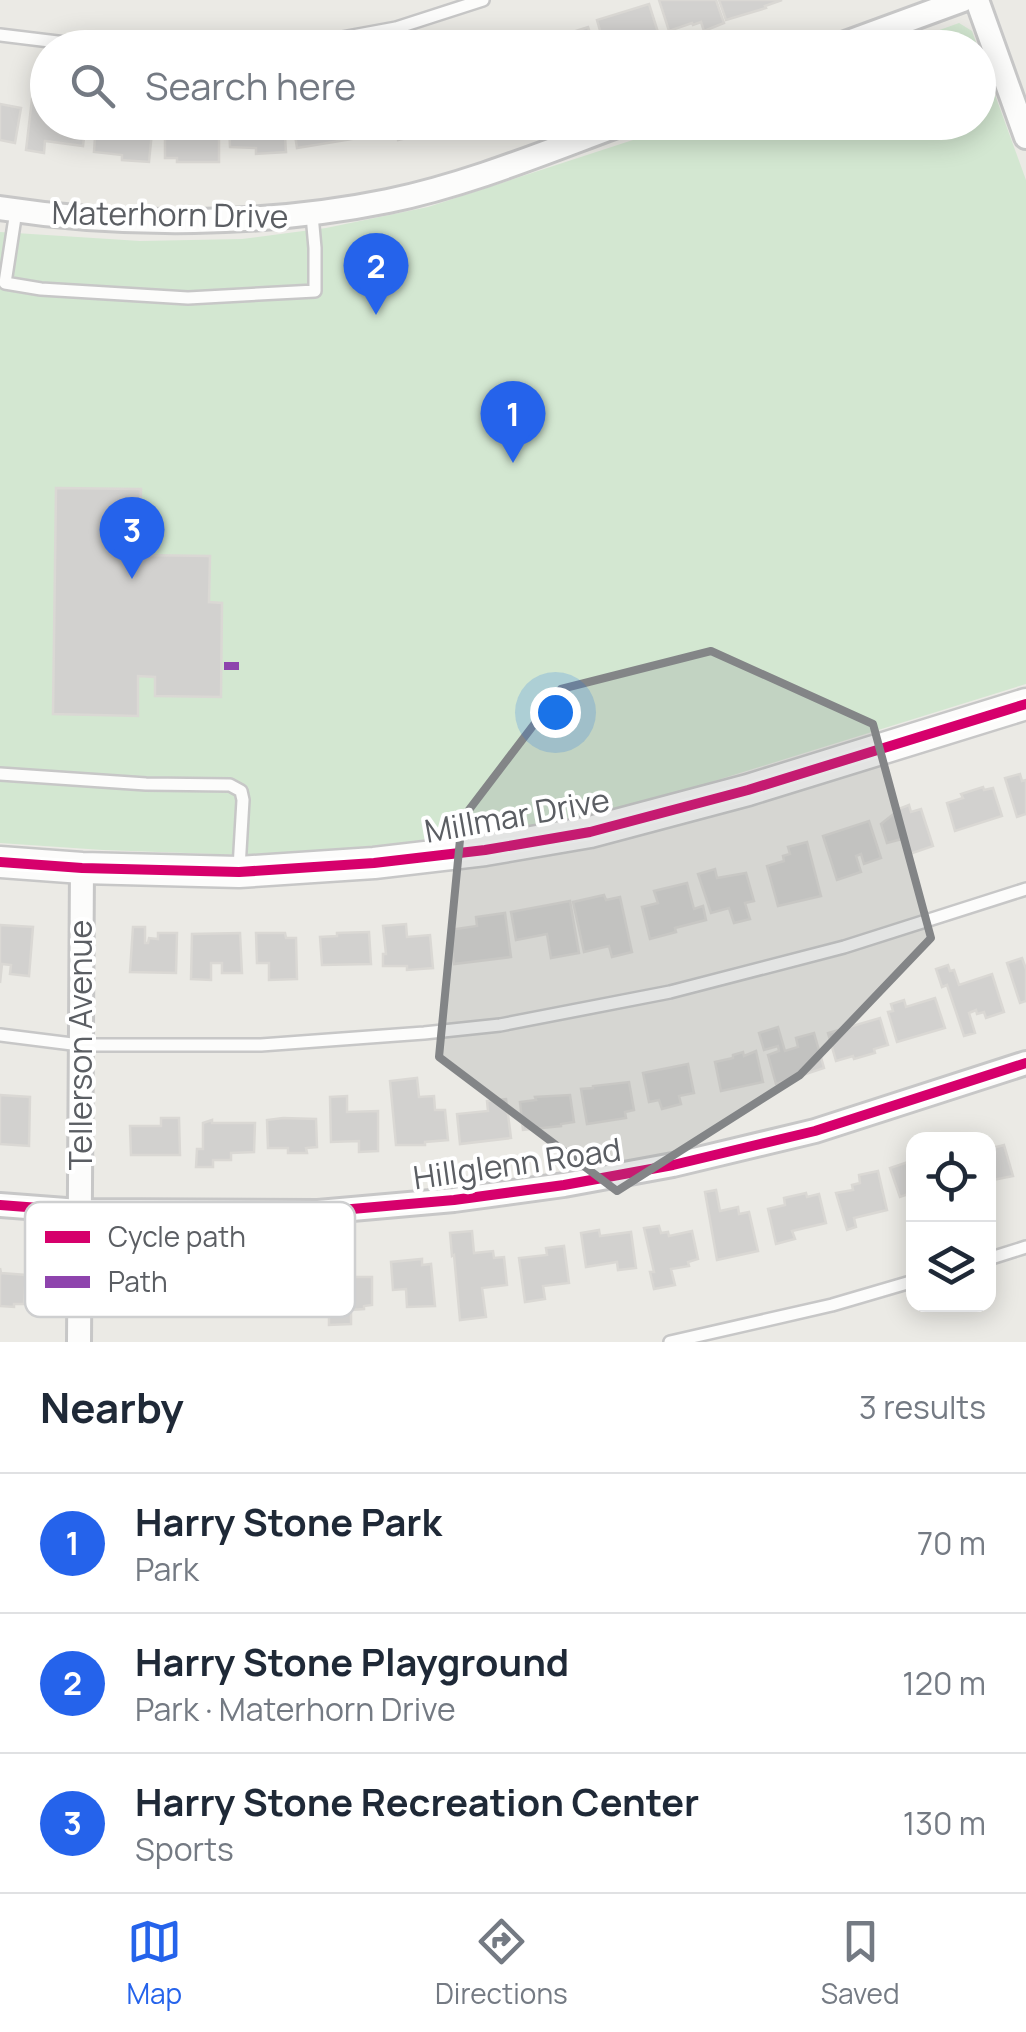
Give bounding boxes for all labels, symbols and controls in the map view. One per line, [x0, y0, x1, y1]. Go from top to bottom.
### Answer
search box [30, 30, 996, 140]
icon: search [65, 58, 120, 113]
text: Search here [145, 59, 356, 111]
street label: Materhorn Drive [51, 190, 289, 238]
pin: 2 [344, 232, 408, 315]
pin: 1 [480, 380, 546, 463]
pin: 3 [100, 496, 164, 579]
your location [530, 687, 581, 738]
street label: Millmar Drive [421, 777, 613, 853]
street label: Tellerson Avenue [58, 920, 102, 1170]
street label: Hillglenn Road [410, 1127, 624, 1199]
map controls [906, 1132, 996, 1312]
button: locate [906, 1132, 996, 1222]
legend [25, 1202, 355, 1317]
text: Cycle path [108, 1217, 246, 1255]
button: layers [906, 1222, 996, 1312]
text: Path [108, 1262, 168, 1300]
text: Nearby [40, 1378, 184, 1436]
text: 3 results [859, 1385, 986, 1429]
text: Harry Stone Park [135, 1495, 442, 1547]
text: 1 [65, 1521, 80, 1565]
text: 70 m [917, 1521, 986, 1565]
text: Park [135, 1547, 199, 1591]
text: Harry Stone Playground [135, 1635, 569, 1687]
text: 2 [63, 1661, 82, 1705]
text: 120 m [902, 1661, 986, 1705]
text: Park · Materhorn Drive [135, 1687, 456, 1731]
text: Harry Stone Recreation Center [135, 1775, 699, 1827]
text: 3 [63, 1801, 82, 1845]
text: 130 m [903, 1801, 986, 1845]
text: Sports [135, 1827, 234, 1871]
tab: Map [126, 1914, 182, 2012]
tab: Directions [435, 1914, 568, 2012]
tab: Saved [821, 1914, 900, 2012]

